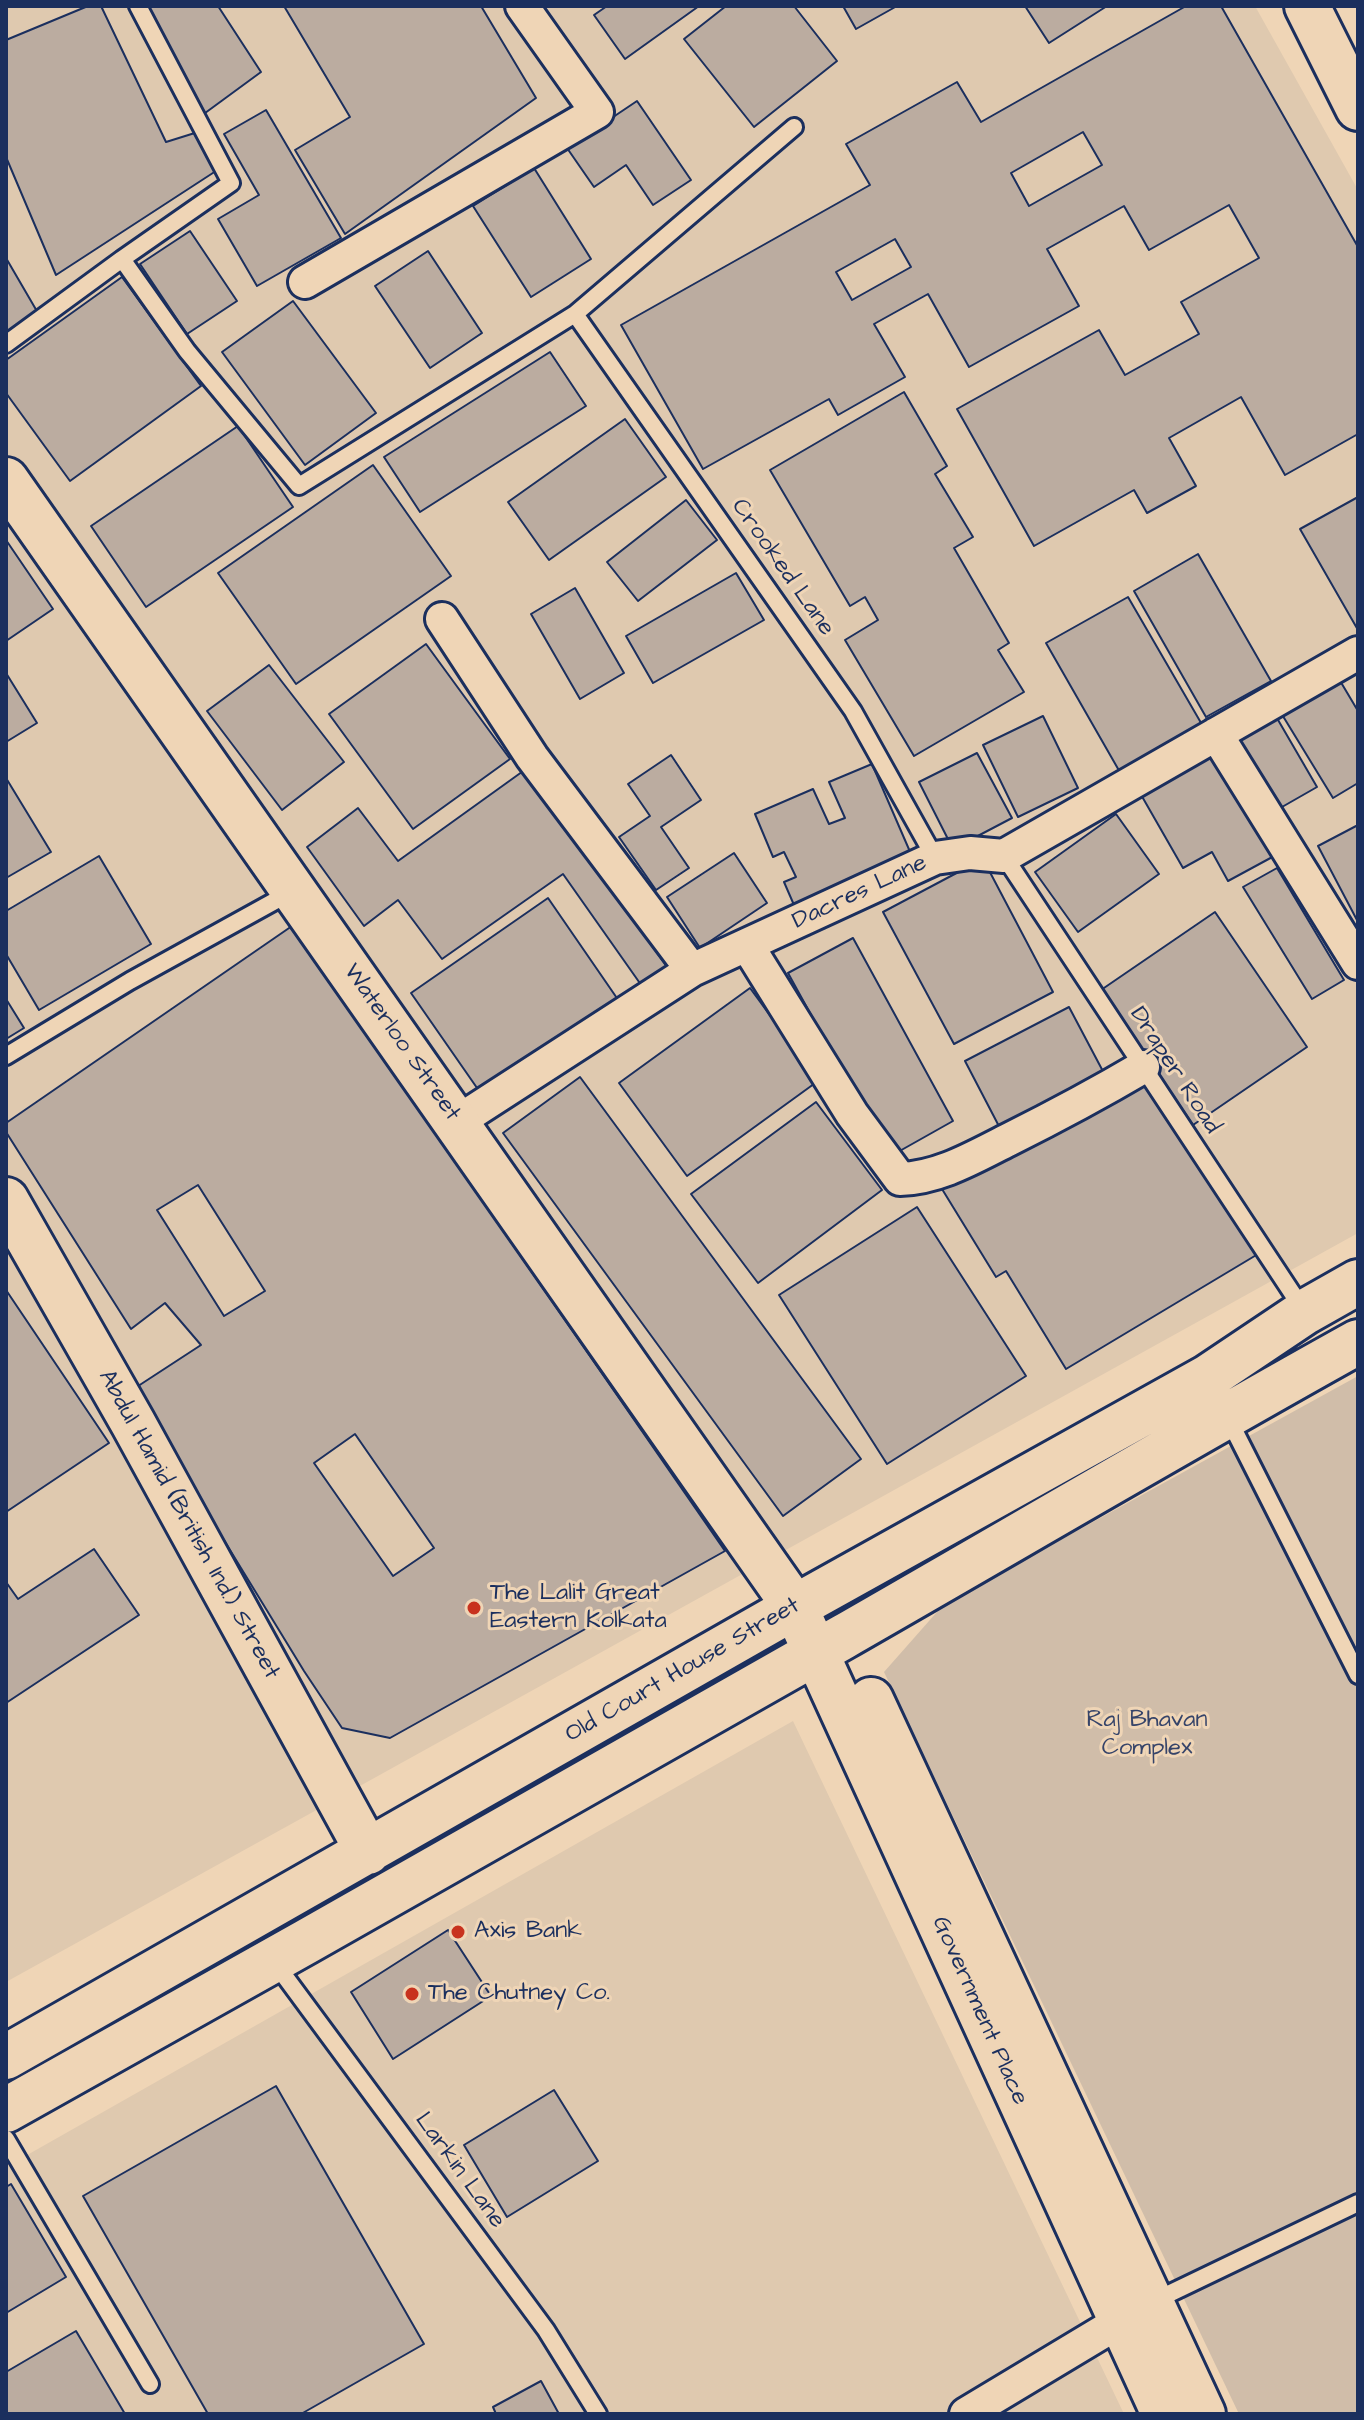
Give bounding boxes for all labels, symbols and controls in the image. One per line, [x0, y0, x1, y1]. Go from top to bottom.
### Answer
street label: Crooked Lane [724, 494, 840, 642]
street label: Dacres Lane [788, 849, 932, 937]
street label: Waterloo Street [336, 959, 466, 1127]
street label: Draper Road [1122, 1002, 1226, 1140]
street label: Abdul Hamid (British Ind.) Street [91, 1365, 285, 1685]
place label: The Lalit Great Eastern Kolkata [490, 1580, 667, 1636]
street label: Old Court House Street [561, 1592, 805, 1750]
marker: The Lalit Great Eastern Kolkata [465, 1599, 483, 1617]
park label: Raj Bhavan Complex [1086, 1707, 1208, 1763]
street label: Government Place [925, 1912, 1033, 2110]
place label: Axis Bank [474, 1918, 582, 1946]
marker: Axis Bank [449, 1923, 467, 1941]
place label: The Chutney Co. [428, 1980, 610, 2008]
marker: The Chutney Co. [403, 1985, 421, 2003]
street label: Larkin Lane [407, 2108, 511, 2234]

